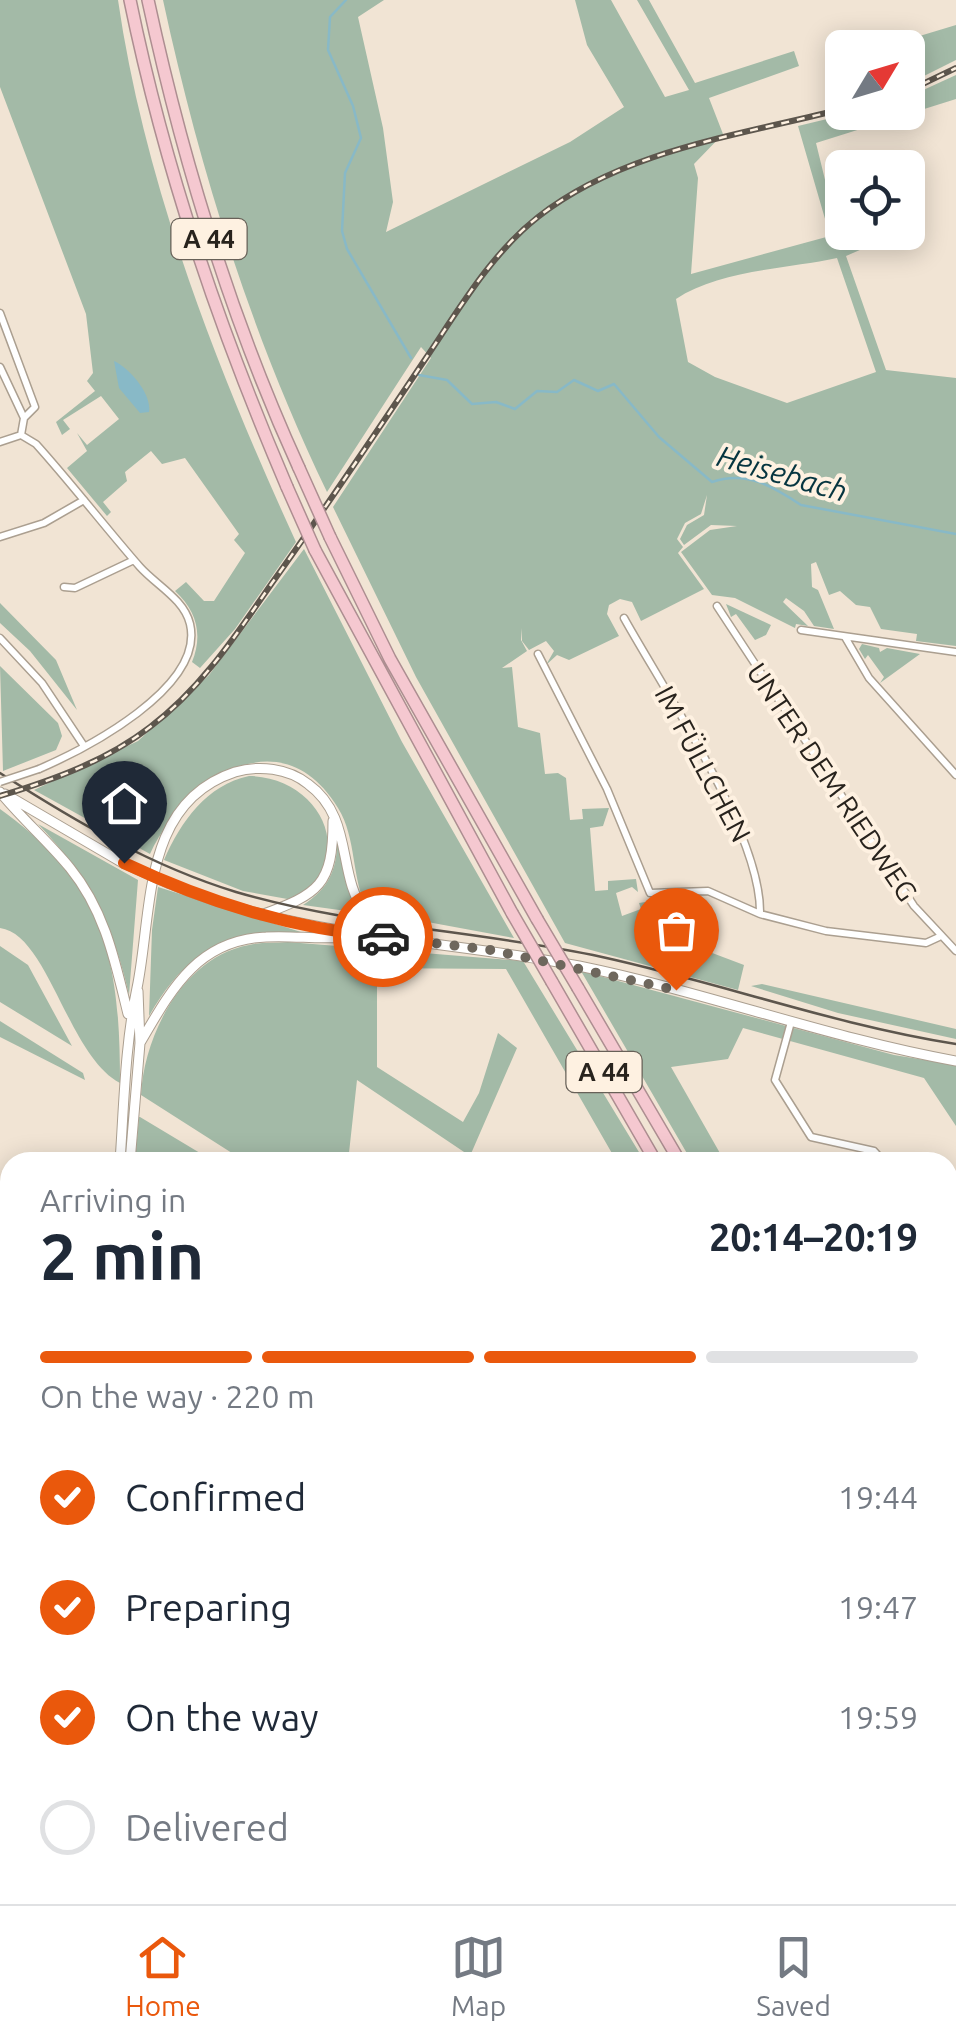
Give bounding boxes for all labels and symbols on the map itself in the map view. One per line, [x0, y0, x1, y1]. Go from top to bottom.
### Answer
north arrow [825, 30, 925, 130]
road number: A 44 [172, 219, 246, 259]
water label: Heisebach [713, 438, 851, 508]
street label: UNTER DEM RIEDWEG [741, 657, 924, 906]
street label: IM FÜLLCHEN [649, 681, 757, 847]
pin [82, 761, 167, 864]
courier [333, 887, 433, 987]
pin [634, 888, 719, 991]
road number: A 44 [566, 1052, 642, 1092]

